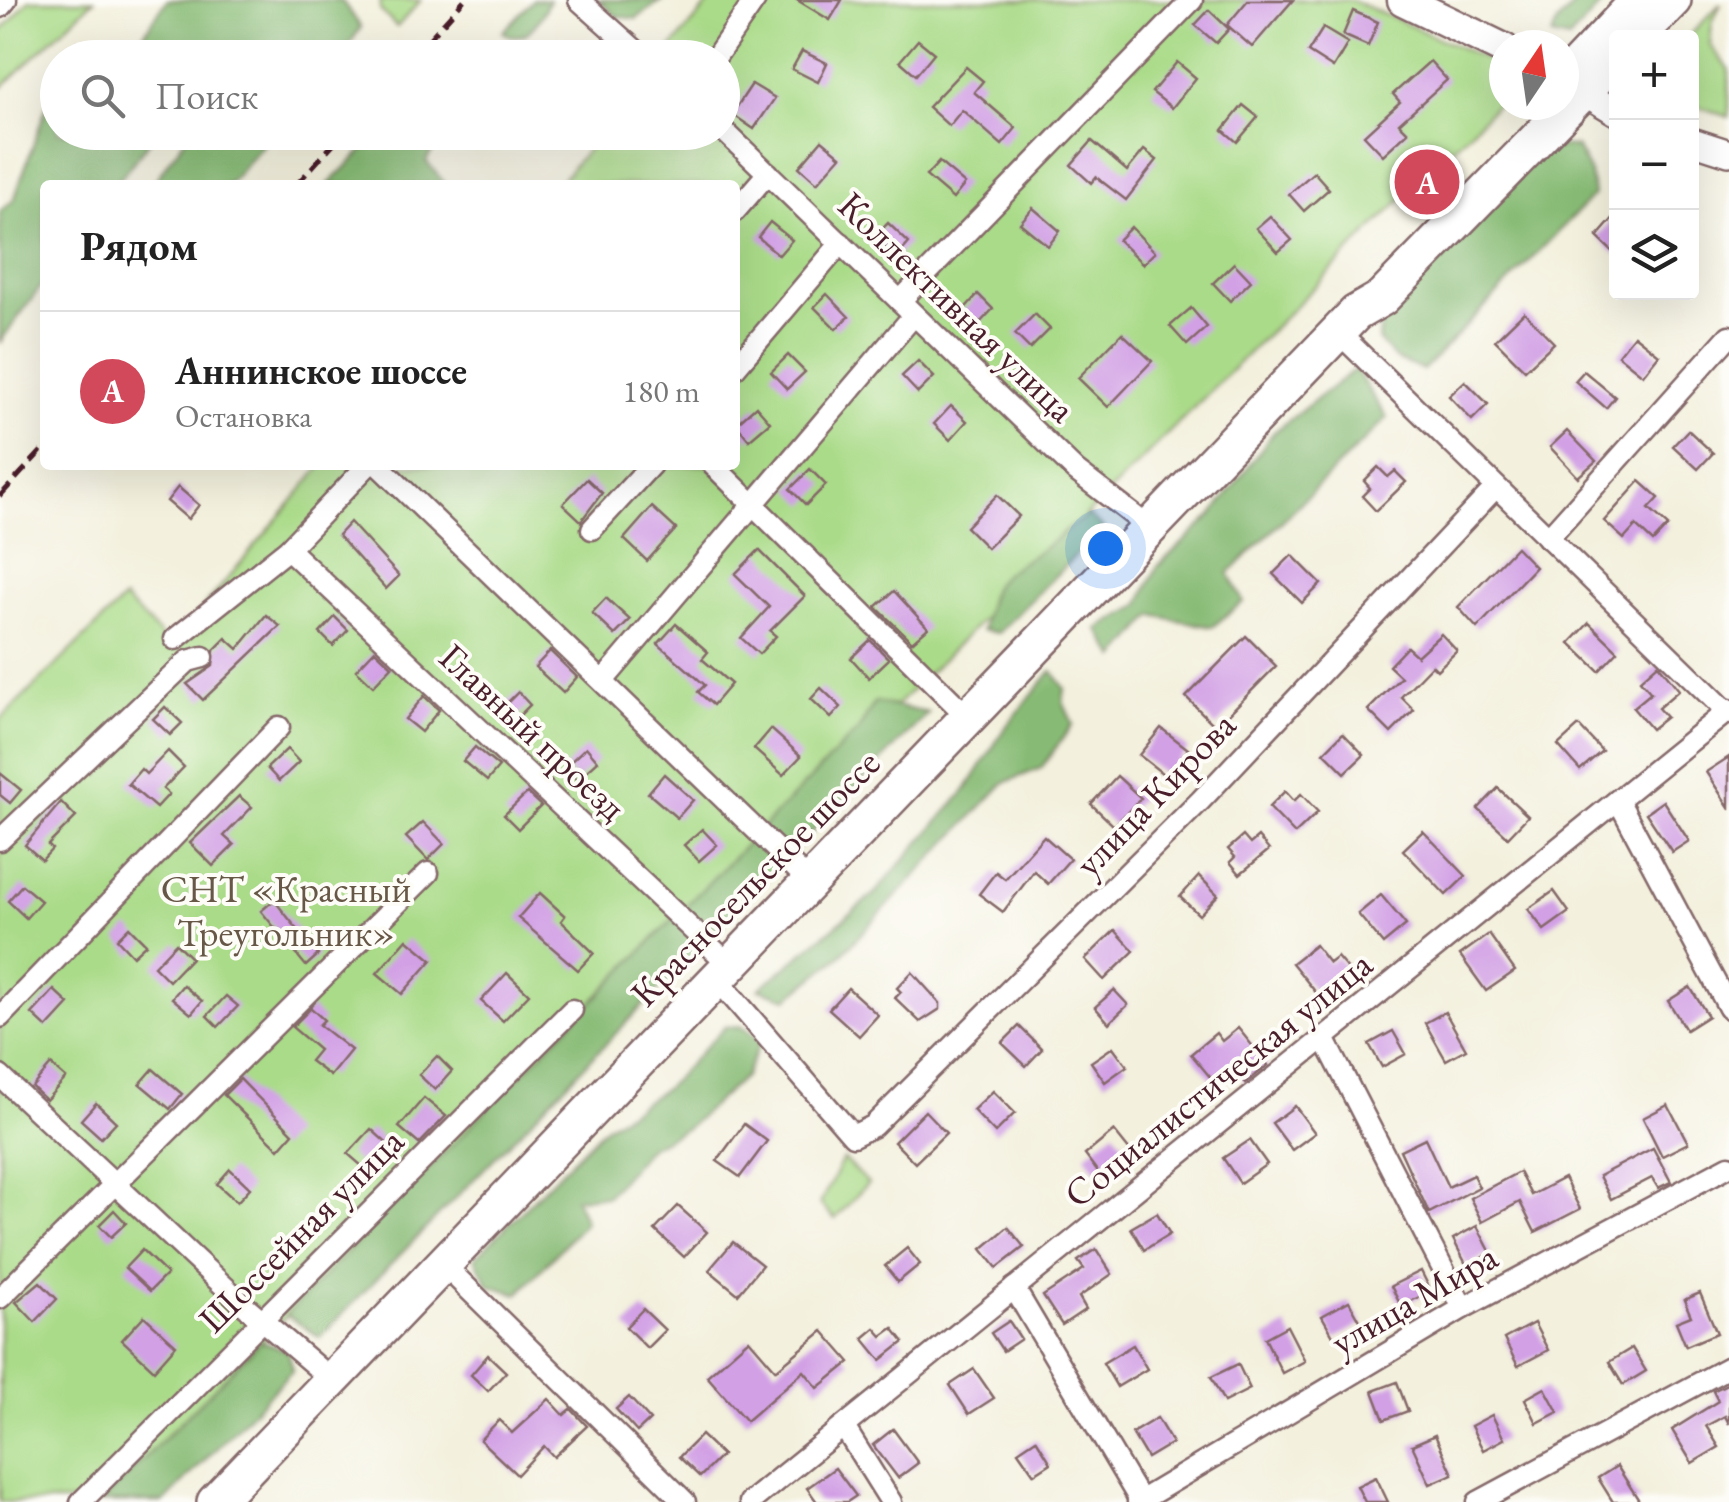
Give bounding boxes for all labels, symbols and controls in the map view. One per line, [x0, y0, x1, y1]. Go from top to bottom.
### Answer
north arrow [1489, 30, 1579, 120]
map controls [1609, 30, 1699, 300]
button: + [1609, 30, 1699, 120]
search box [40, 40, 740, 150]
icon: search [75, 68, 130, 123]
text: Поиск [155, 71, 258, 120]
button: − [1609, 120, 1699, 210]
pin: A [1394, 144, 1460, 220]
street label: Коллективная улица [828, 181, 1087, 433]
button: layers [1609, 210, 1699, 300]
text: Рядом [80, 218, 198, 273]
text: Аннинское шоссе [175, 346, 467, 395]
text: A [101, 370, 124, 412]
text: 180 m [623, 370, 700, 412]
text: Остановка [175, 395, 312, 437]
your location [1080, 523, 1131, 574]
street label: Главный проезд [430, 632, 637, 831]
street label: улица Кирова [1064, 700, 1246, 887]
street label: Красносельское шоссе [619, 739, 890, 1017]
park label: СНТ «Красный Треугольник» [161, 864, 411, 957]
street label: Социалистическая улица [1054, 939, 1382, 1218]
street label: Шоссейная улица [188, 1116, 414, 1343]
street label: улица Мира [1321, 1231, 1507, 1366]

